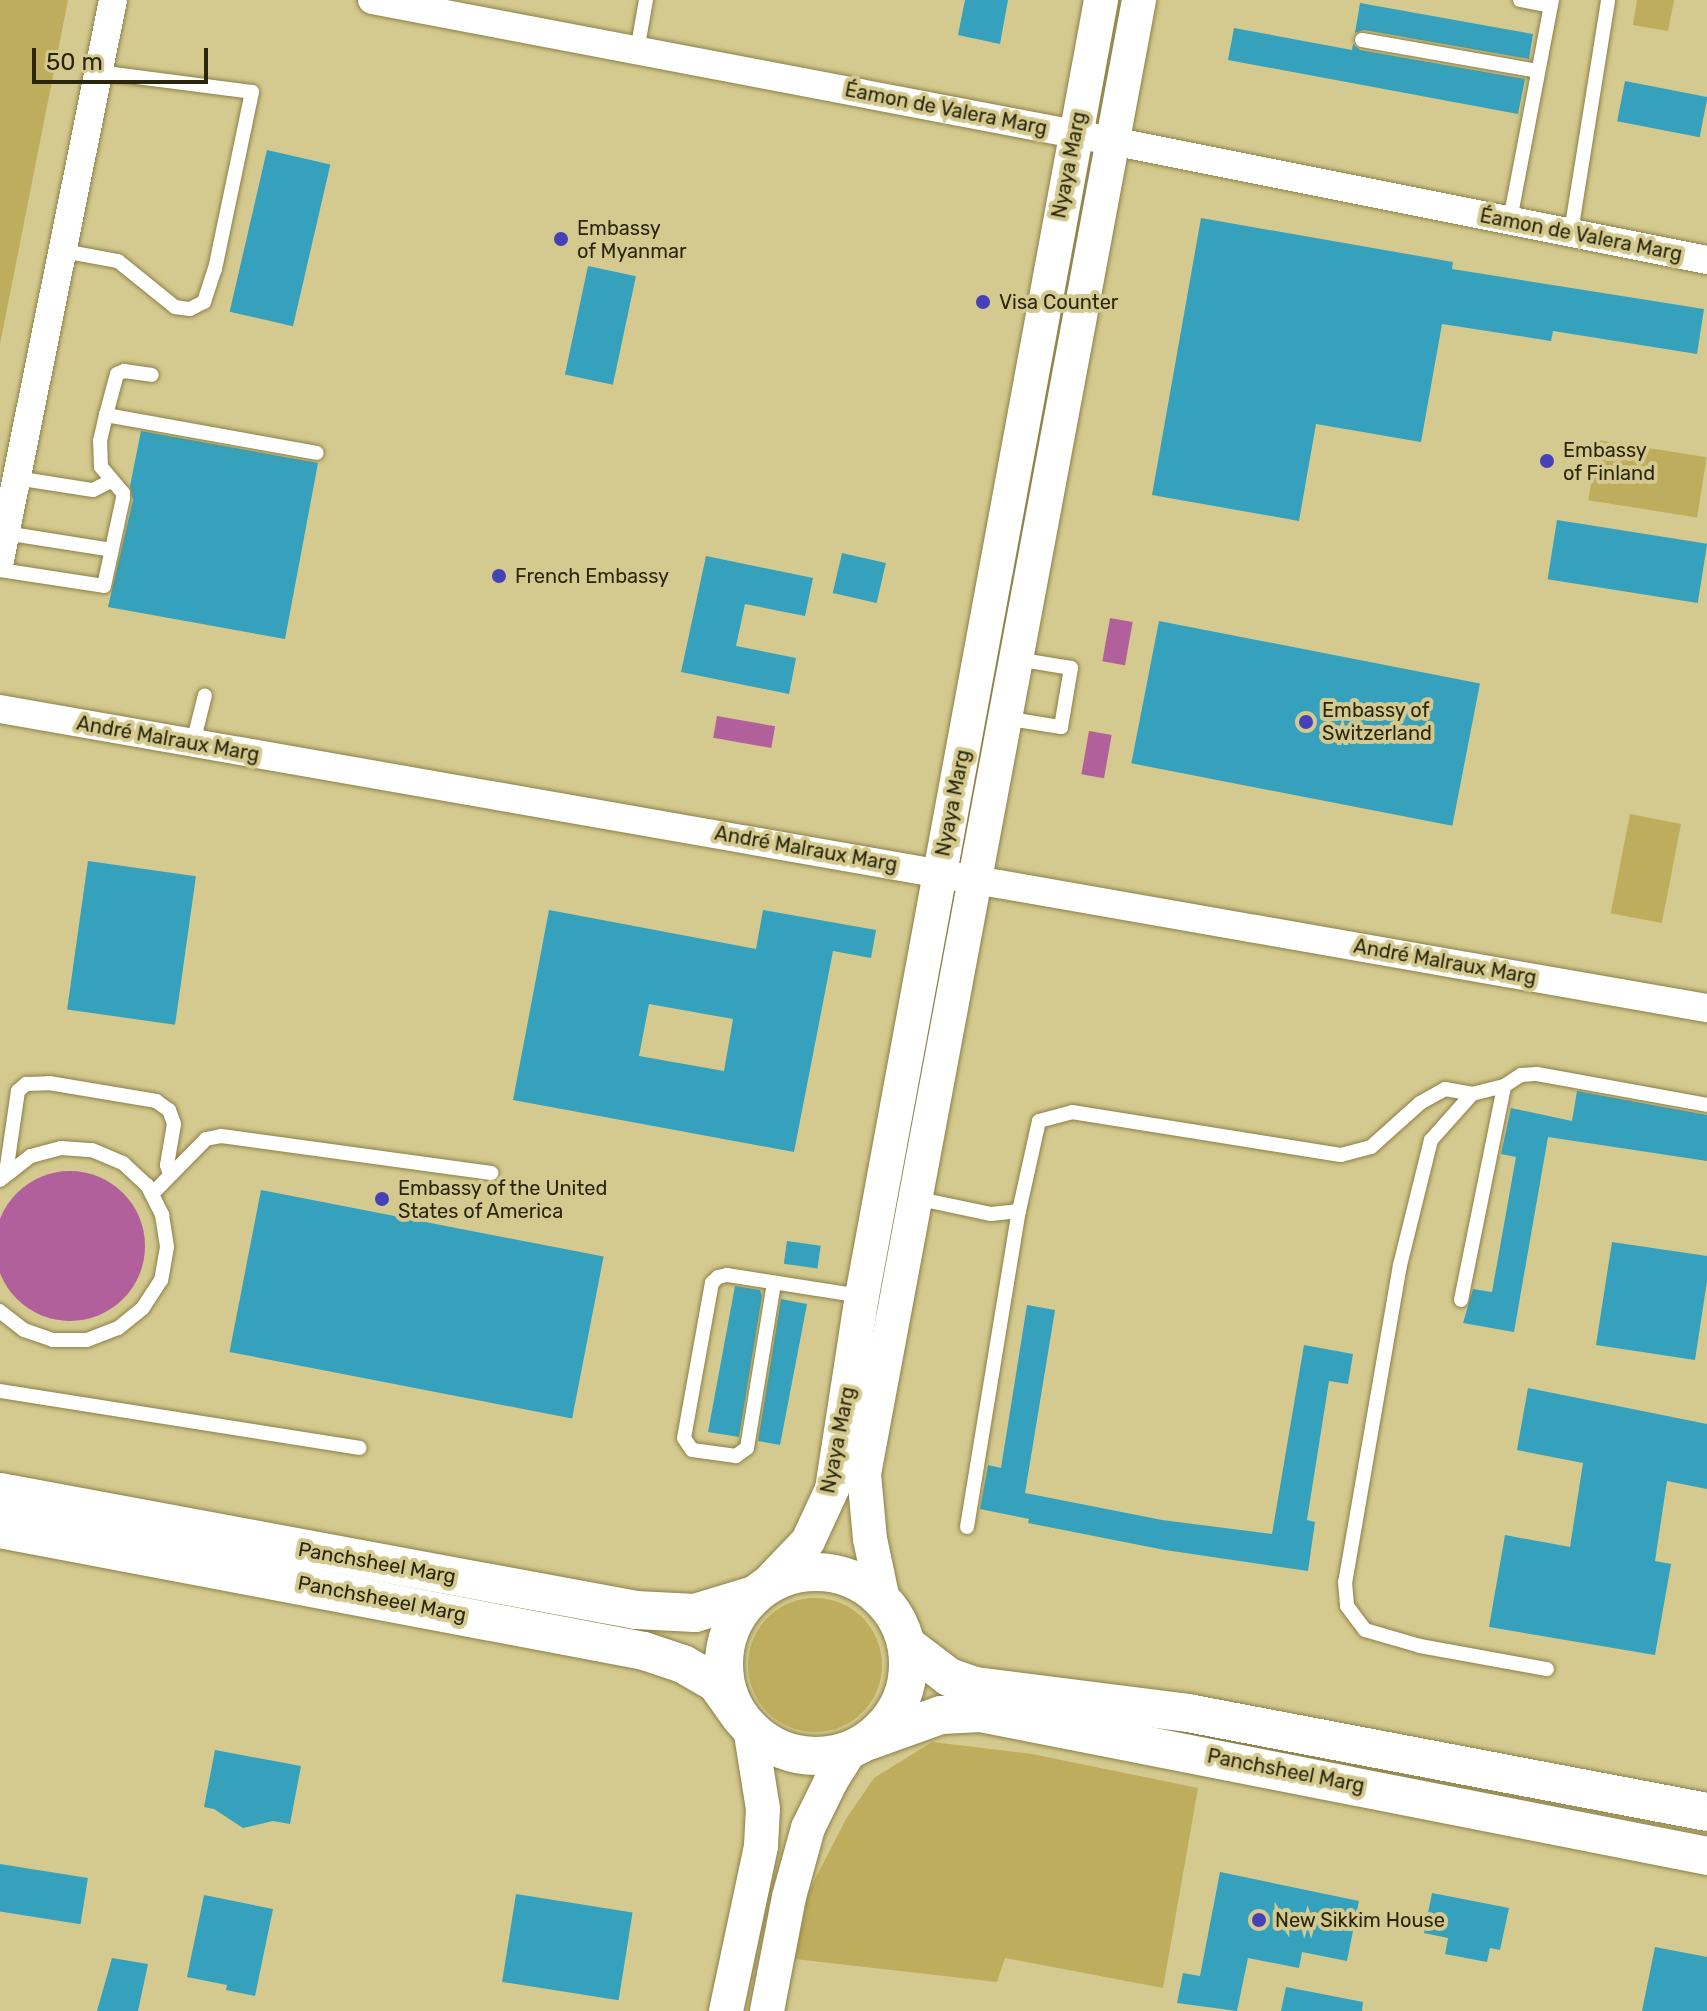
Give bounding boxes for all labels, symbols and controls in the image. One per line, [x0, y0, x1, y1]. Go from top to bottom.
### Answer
scale bar [36, 32, 212, 82]
text: 50 m [46, 48, 103, 76]
street label: Éamon de Valera Marg [843, 78, 1049, 140]
street label: Nyaya Marg [1047, 110, 1091, 220]
street label: Éamon de Valera Marg [1478, 204, 1684, 266]
place label: Embassy of Myanmar [577, 216, 687, 263]
marker: Embassy of Myanmar [552, 230, 570, 248]
place label: Visa Counter [999, 290, 1118, 314]
marker: Visa Counter [974, 293, 992, 311]
place label: Embassy of Finland [1563, 438, 1656, 485]
marker: Embassy of Finland [1538, 452, 1556, 470]
place label: French Embassy [515, 564, 669, 588]
marker: French Embassy [490, 567, 508, 585]
place label: Embassy of Switzerland [1322, 698, 1432, 745]
street label: André Malraux Marg [75, 711, 261, 767]
marker: Embassy of Switzerland [1297, 713, 1315, 731]
street label: Nyaya Marg [931, 748, 975, 858]
street label: André Malraux Marg [713, 821, 899, 877]
street label: André Malraux Marg [1352, 934, 1538, 990]
place label: Embassy of the United States of America [398, 1176, 609, 1223]
marker: Embassy of the United States of America [373, 1190, 391, 1208]
street label: Nyaya Marg [816, 1385, 860, 1495]
street label: Panchsheel Marg [296, 1537, 458, 1589]
street label: Panchsheeel Marg [296, 1571, 468, 1627]
street label: Panchsheel Marg [1205, 1744, 1367, 1798]
place label: New Sikkim House [1275, 1908, 1445, 1932]
marker: New Sikkim House [1250, 1911, 1268, 1929]

